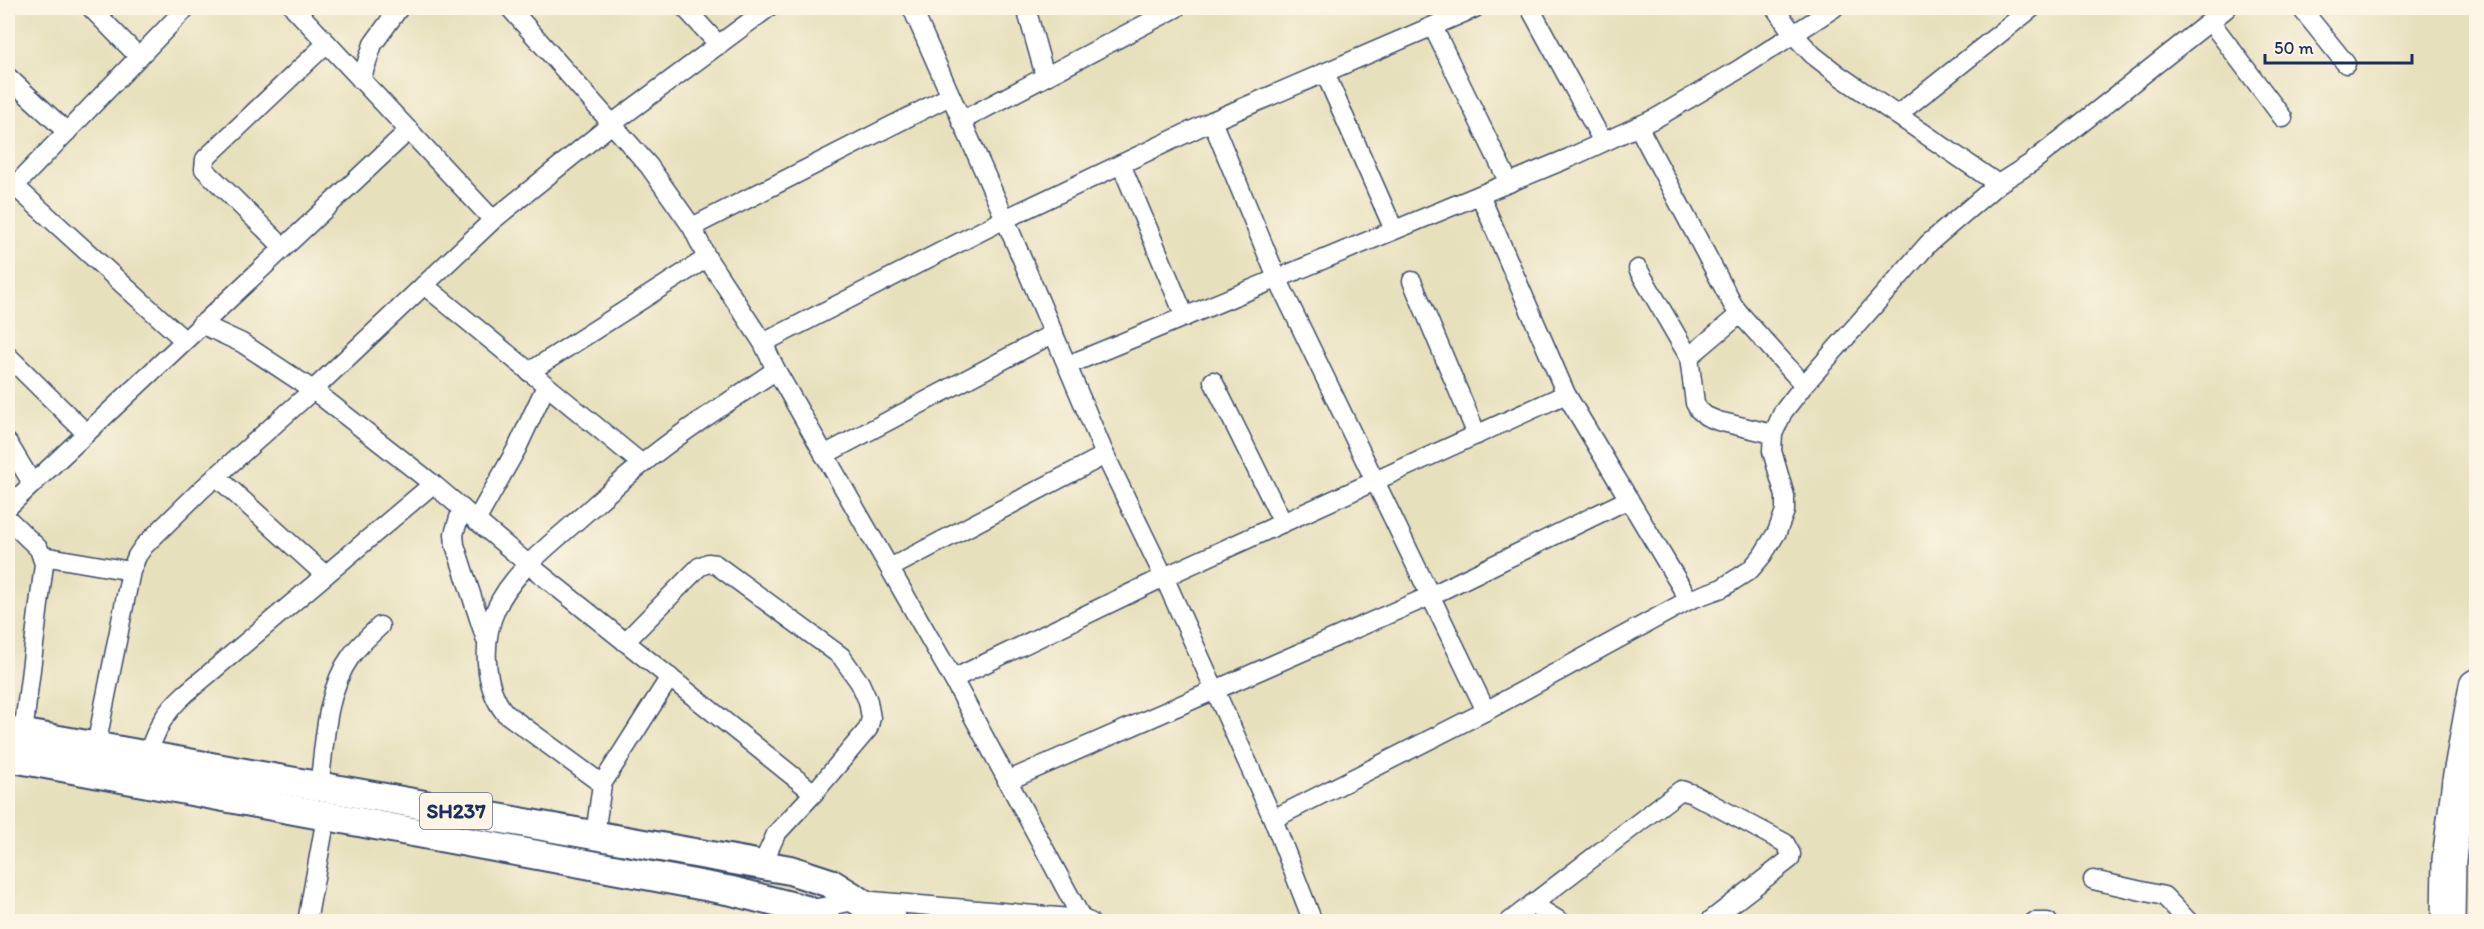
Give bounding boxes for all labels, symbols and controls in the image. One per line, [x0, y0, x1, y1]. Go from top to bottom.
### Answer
scale bar [2265, 27, 2412, 65]
text: 50 m [2274, 37, 2314, 59]
road number: SH237 [420, 793, 492, 829]

